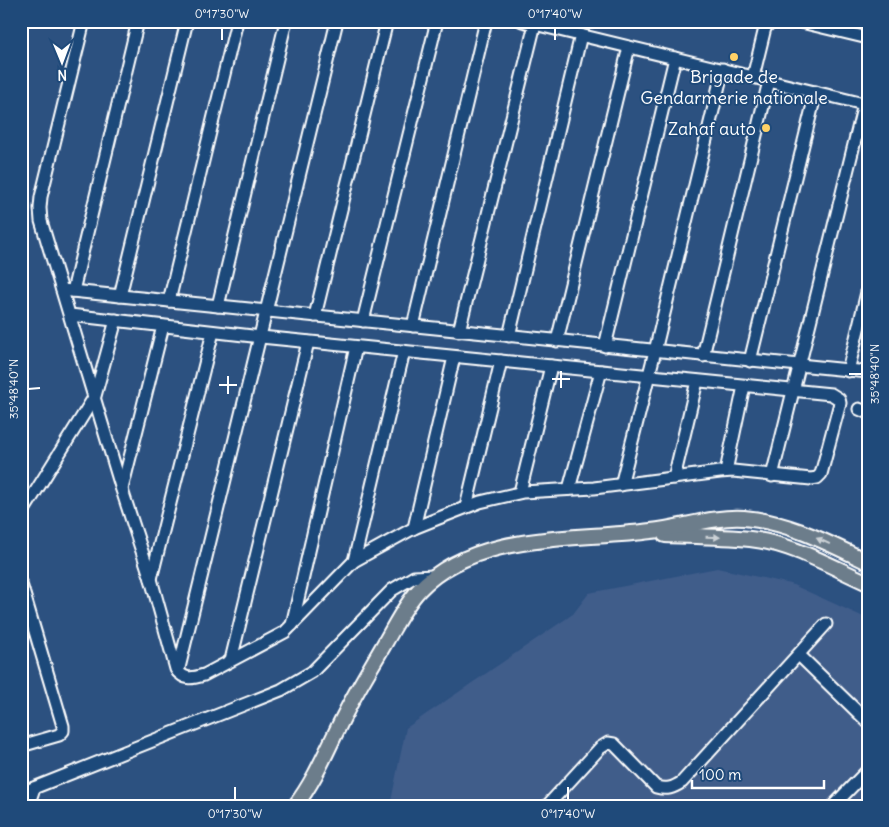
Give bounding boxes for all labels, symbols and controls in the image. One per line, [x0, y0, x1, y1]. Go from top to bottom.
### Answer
text: 0°17'30"W [195, 6, 249, 21]
text: 0°17'40"W [528, 6, 582, 21]
north arrow [38, 38, 88, 88]
marker: Brigade de Gendarmerie nationale [728, 51, 740, 63]
place label: Brigade de Gendarmerie nationale [640, 65, 828, 109]
text: N [57, 66, 67, 84]
place label: Zahaf auto [668, 117, 756, 140]
marker: Zahaf auto [760, 122, 772, 134]
text: 35°48'40"N [867, 344, 882, 404]
text: 35°48'40"N [6, 359, 21, 419]
one-way arrow [705, 534, 721, 542]
one-way arrow [816, 537, 831, 546]
scale bar [692, 757, 824, 789]
text: 100 m [699, 765, 741, 784]
text: 0°17'30"W [208, 806, 262, 821]
text: 0°17'40"W [541, 806, 595, 821]

